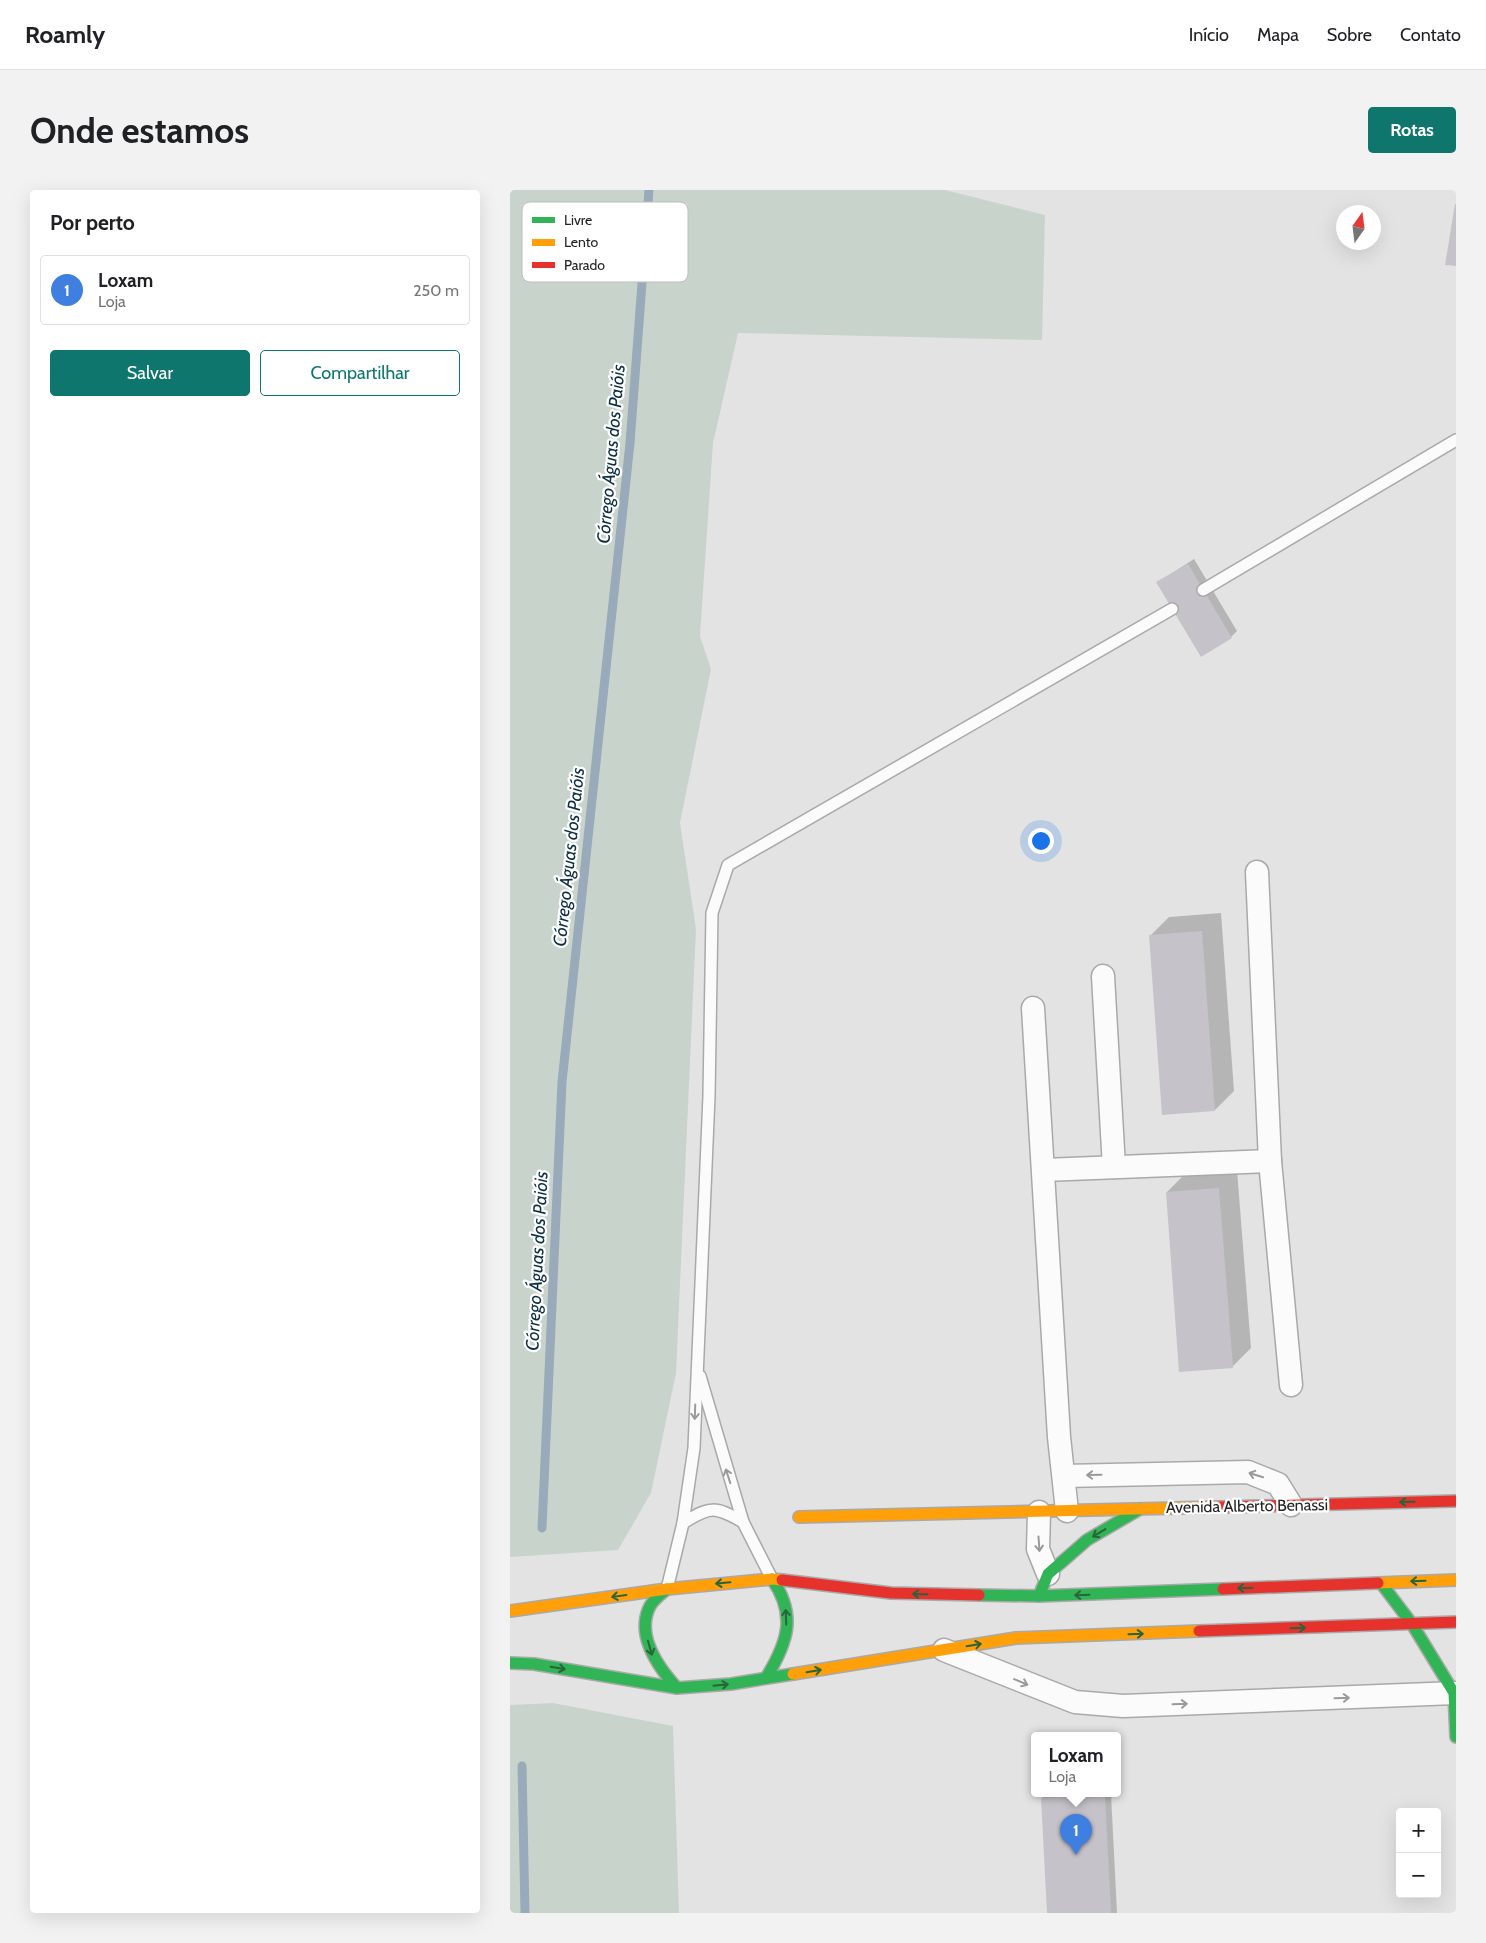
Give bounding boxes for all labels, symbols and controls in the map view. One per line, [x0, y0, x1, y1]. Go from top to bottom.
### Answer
text: Roamly [25, 20, 105, 49]
text: Início [1189, 24, 1229, 46]
text: Mapa [1257, 24, 1299, 46]
text: Sobre [1327, 24, 1372, 46]
text: Contato [1400, 24, 1461, 46]
button: Rotas [1368, 107, 1456, 153]
text: Onde estamos [30, 109, 249, 152]
legend [522, 202, 688, 282]
north arrow [1336, 205, 1381, 250]
text: Por perto [50, 210, 135, 235]
text: Livre [564, 211, 592, 229]
text: Lento [564, 233, 598, 251]
text: Parado [564, 256, 605, 274]
text: Loxam [98, 269, 153, 292]
text: 1 [64, 281, 70, 300]
text: 250 m [413, 281, 459, 300]
text: Loja [98, 292, 126, 311]
button: Salvar [50, 350, 250, 396]
button: Compartilhar [260, 350, 460, 396]
water label: Córrego Águas dos Paióis [591, 364, 630, 544]
water label: Córrego Águas dos Paióis [548, 766, 589, 947]
your location [1028, 828, 1054, 854]
water label: Córrego Águas dos Paióis [520, 1171, 553, 1351]
one-way arrow [690, 1404, 700, 1420]
one-way arrow [722, 1468, 732, 1484]
one-way arrow [1086, 1470, 1102, 1480]
one-way arrow [1249, 1470, 1264, 1479]
street label: Avenida Alberto Benassi [1166, 1495, 1328, 1517]
one-way arrow [1400, 1498, 1416, 1507]
one-way arrow [1093, 1529, 1107, 1539]
one-way arrow [1035, 1536, 1044, 1552]
one-way arrow [1411, 1577, 1427, 1586]
one-way arrow [715, 1578, 731, 1588]
one-way arrow [1237, 1583, 1253, 1592]
one-way arrow [912, 1589, 928, 1599]
one-way arrow [1075, 1590, 1091, 1599]
one-way arrow [611, 1591, 627, 1601]
one-way arrow [781, 1609, 790, 1625]
one-way arrow [1290, 1623, 1306, 1633]
one-way arrow [1128, 1629, 1144, 1638]
one-way arrow [646, 1639, 656, 1655]
one-way arrow [966, 1639, 982, 1649]
one-way arrow [550, 1663, 566, 1673]
one-way arrow [805, 1665, 821, 1675]
one-way arrow [1013, 1677, 1028, 1687]
one-way arrow [713, 1680, 729, 1689]
one-way arrow [1334, 1693, 1350, 1702]
one-way arrow [1171, 1700, 1187, 1709]
popup [1031, 1732, 1121, 1797]
text: Loxam [1048, 1744, 1104, 1767]
text: Loja [1048, 1767, 1076, 1786]
map controls [1396, 1808, 1441, 1898]
button: + [1396, 1808, 1441, 1853]
pin: 1 [1060, 1814, 1092, 1855]
button: − [1396, 1853, 1441, 1898]

